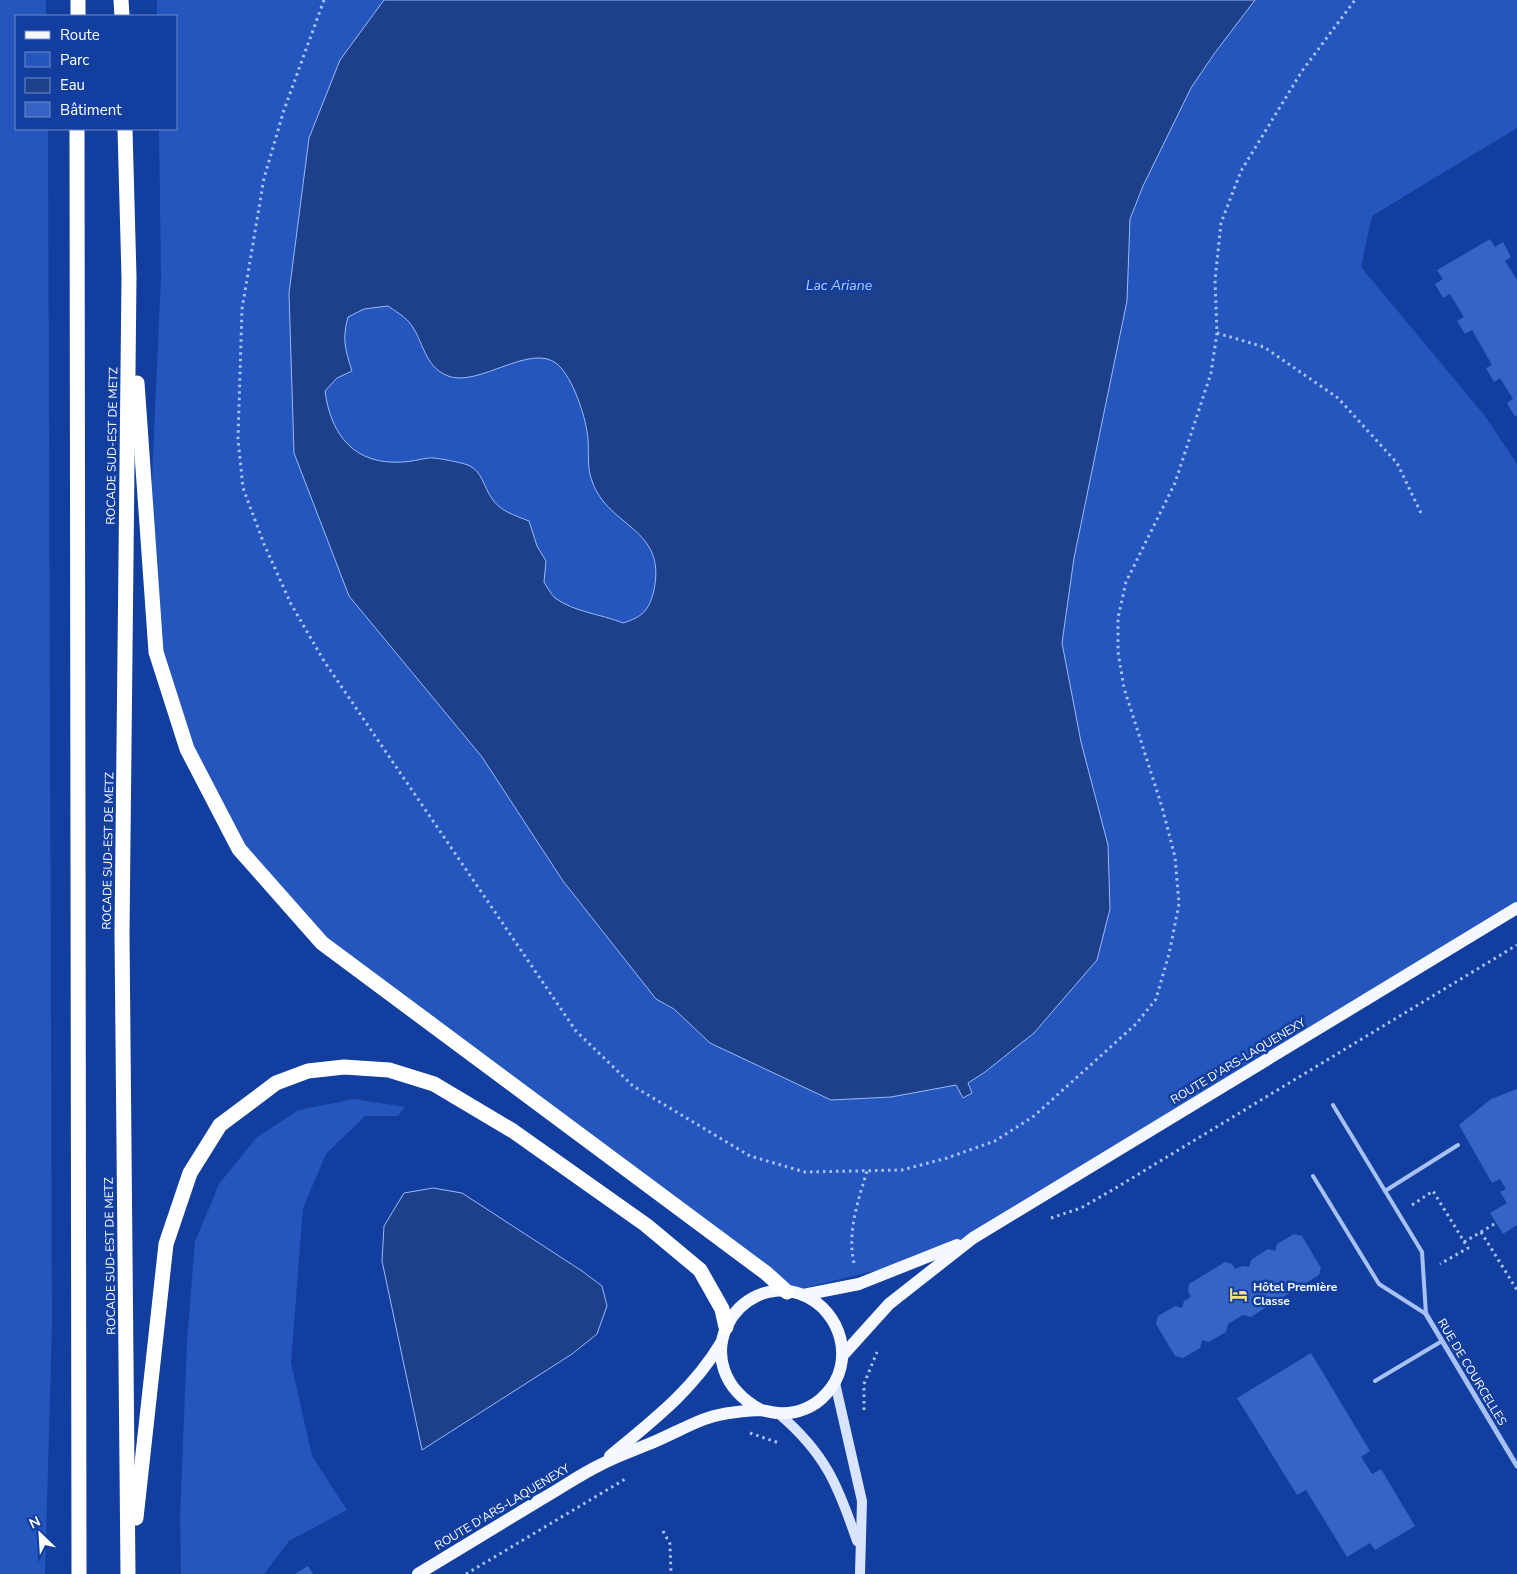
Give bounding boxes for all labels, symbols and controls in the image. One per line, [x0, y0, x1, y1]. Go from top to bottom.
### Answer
legend [15, 15, 178, 130]
text: Route [60, 25, 100, 45]
text: Parc [60, 50, 89, 70]
text: Eau [60, 75, 85, 95]
text: Bâtiment [60, 100, 122, 120]
water label: Lac Ariane [806, 276, 873, 295]
street label: ROCADE SUD-EST DE METZ [103, 367, 121, 525]
street label: ROCADE SUD-EST DE METZ [99, 772, 117, 930]
street label: ROUTE D'ARS-LAQUENEXY [1168, 1014, 1309, 1108]
street label: ROCADE SUD-EST DE METZ [101, 1177, 119, 1335]
place label: Hôtel Première Classe [1253, 1279, 1338, 1309]
hotel icon: Hôtel Première Classe [1229, 1284, 1249, 1304]
street label: RUE DE COURCELLES [1434, 1316, 1510, 1428]
street label: ROUTE D'ARS-LAQUENEXY [432, 1460, 573, 1554]
north arrow [15, 1509, 65, 1559]
text: N [26, 1512, 43, 1533]

